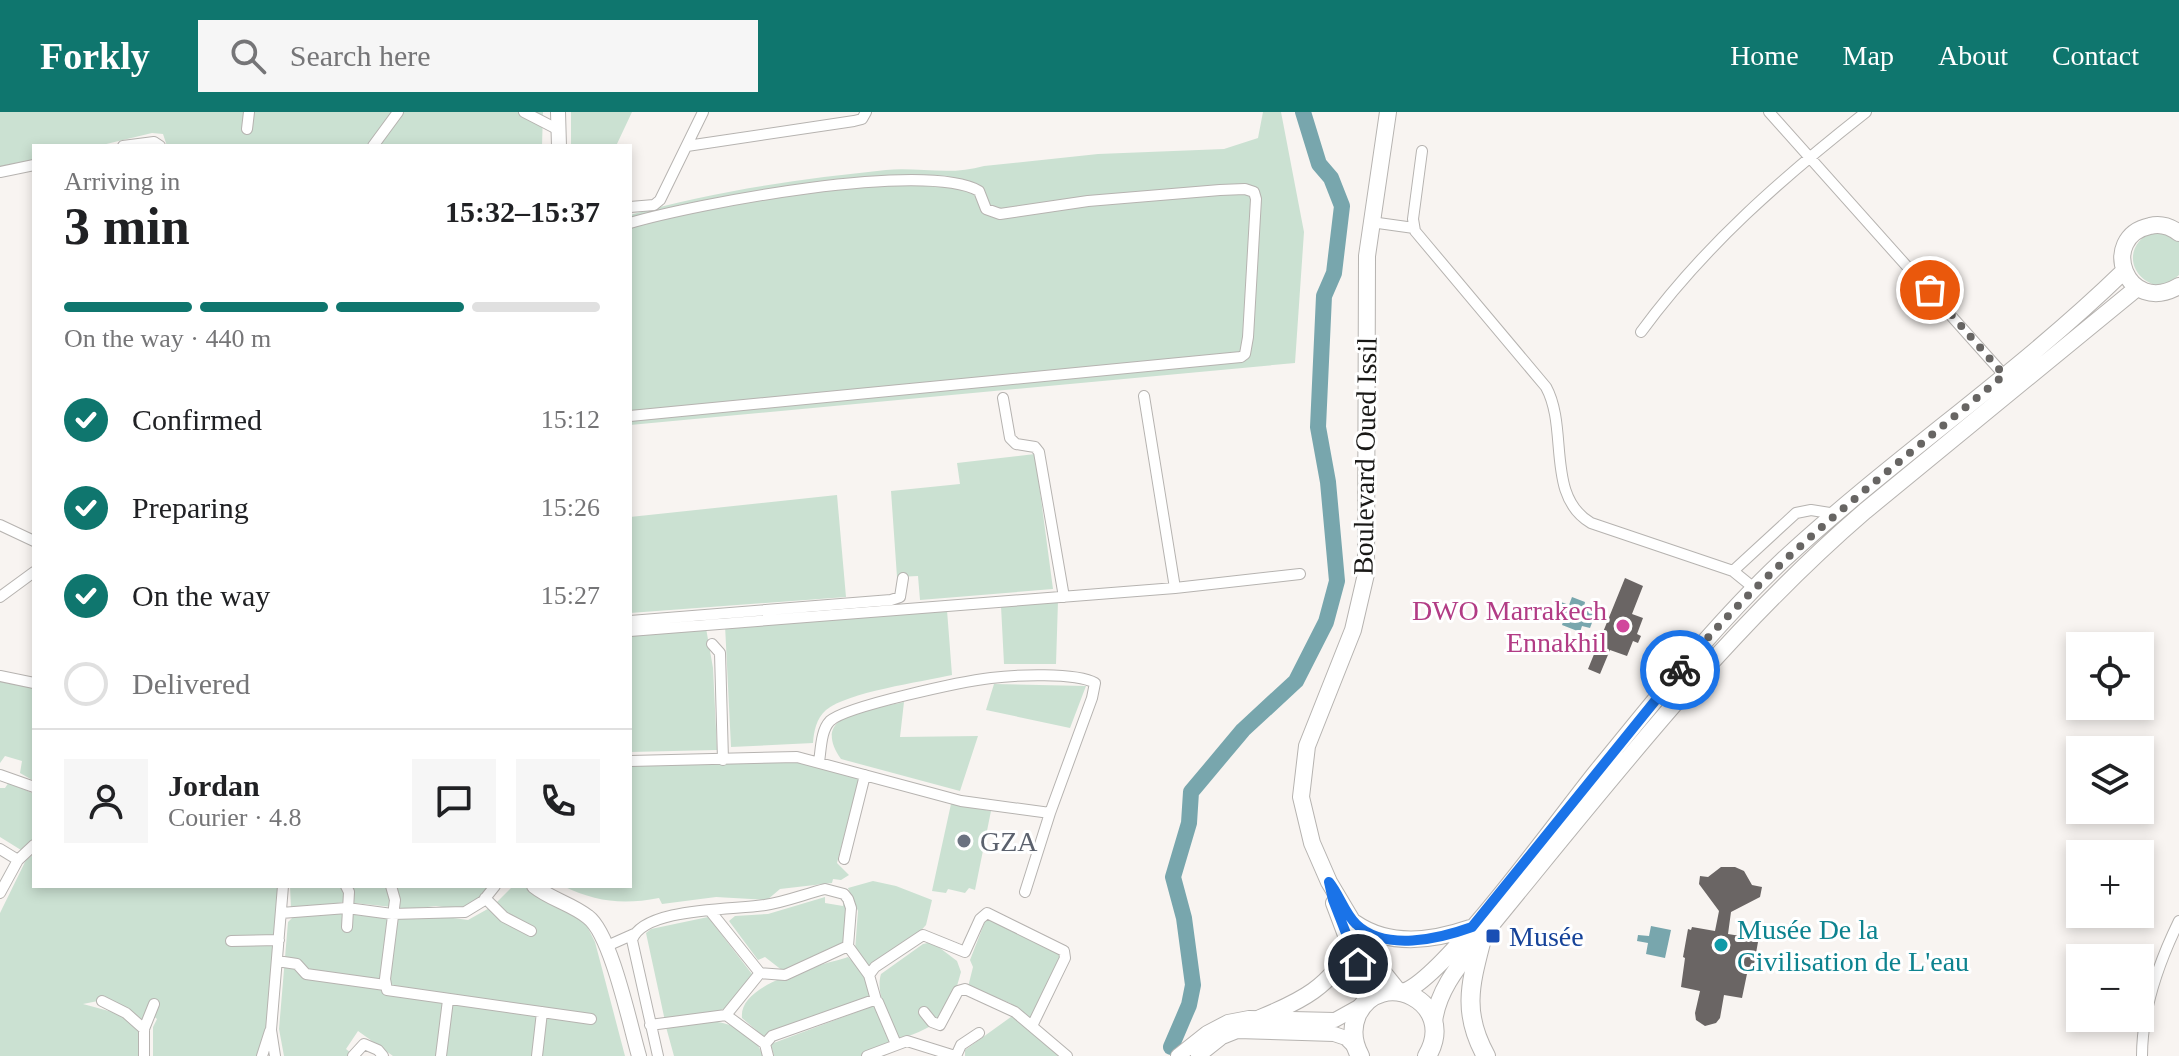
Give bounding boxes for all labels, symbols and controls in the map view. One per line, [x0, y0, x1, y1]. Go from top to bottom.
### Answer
search box [198, 20, 758, 92]
icon: search [226, 34, 270, 78]
text: Forkly [40, 35, 150, 77]
text: Search here [290, 39, 431, 72]
text: Home [1730, 40, 1799, 71]
text: Map [1843, 40, 1894, 71]
text: About [1938, 40, 2008, 71]
text: Contact [2052, 40, 2139, 71]
text: Arriving in [64, 167, 180, 196]
text: 15:32–15:37 [445, 195, 600, 228]
text: 3 min [64, 198, 190, 255]
pin [1896, 256, 1964, 324]
icon: bag [1908, 268, 1952, 312]
text: On the way · 440 m [64, 324, 271, 353]
street label: Boulevard Oued Issil [1347, 337, 1383, 575]
icon: check [64, 398, 108, 442]
text: Confirmed [132, 403, 262, 436]
text: 15:12 [541, 405, 600, 434]
icon: check [64, 486, 108, 530]
text: Preparing [132, 491, 249, 524]
text: 15:26 [541, 493, 600, 522]
icon: check [64, 574, 108, 618]
text: On the way [132, 579, 270, 612]
text: 15:27 [541, 581, 600, 610]
place label: DWO Marrakech Ennakhil [1412, 595, 1607, 658]
marker: DWO Marrakech Ennakhil [1614, 617, 1632, 635]
courier [1640, 630, 1720, 710]
map controls [2066, 632, 2154, 1032]
button: locate [2066, 632, 2154, 720]
icon: bike [1658, 648, 1702, 692]
text: Delivered [132, 667, 250, 700]
button: layers [2066, 736, 2154, 824]
button: person [64, 759, 148, 843]
button: chat [412, 759, 496, 843]
button: phone [516, 759, 600, 843]
text: Jordan [168, 769, 260, 802]
text: Courier · 4.8 [168, 803, 302, 832]
place label: GZA [980, 826, 1038, 857]
marker: GZA [955, 832, 973, 850]
button: + [2066, 840, 2154, 928]
place label: Musée De la Civilisation de L'eau [1737, 914, 1969, 977]
place label: Musée [1509, 921, 1584, 952]
marker: Musée [1484, 927, 1502, 945]
pin [1324, 930, 1392, 998]
marker: Musée De la Civilisation de L'eau [1712, 936, 1730, 954]
icon: home [1336, 942, 1380, 986]
button: − [2066, 944, 2154, 1032]

